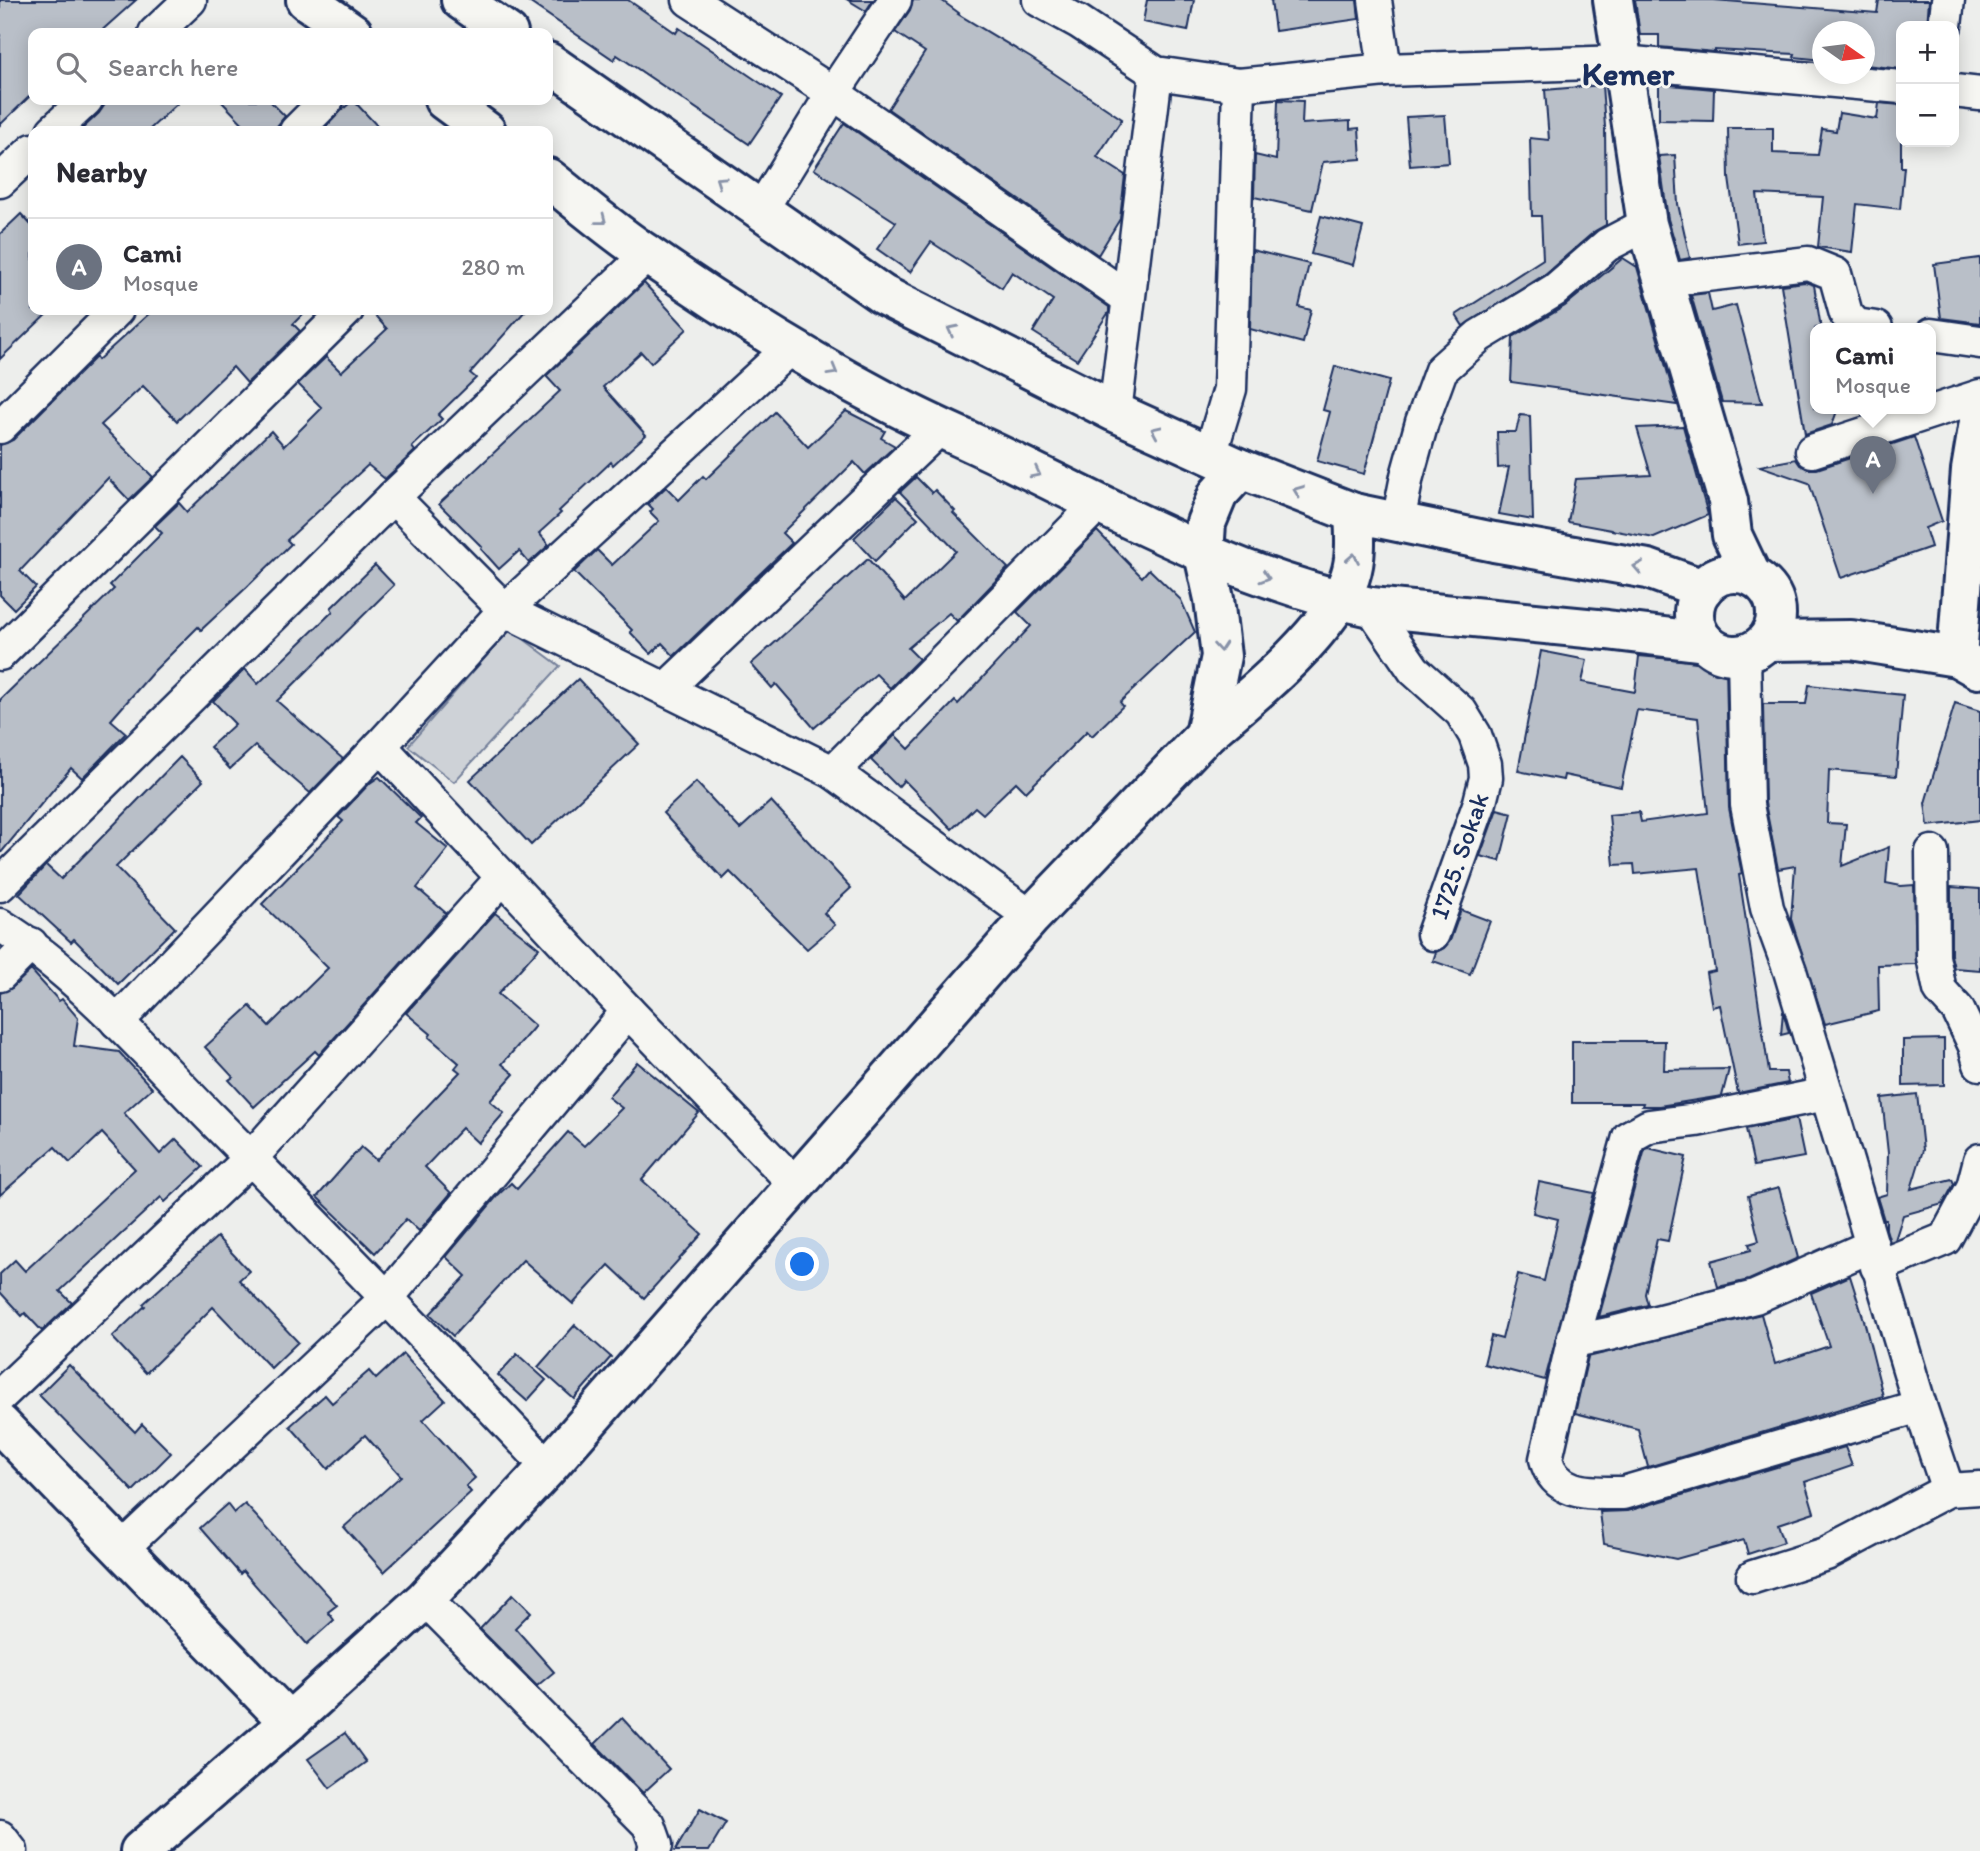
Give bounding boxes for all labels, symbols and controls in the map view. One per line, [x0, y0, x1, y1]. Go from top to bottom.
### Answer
north arrow [1812, 21, 1875, 84]
map controls [1896, 21, 1959, 147]
button: + [1896, 21, 1959, 84]
search box [28, 28, 553, 105]
icon: search [52, 48, 90, 86]
text: Search here [108, 51, 238, 83]
district label: Kemer [1582, 54, 1675, 93]
button: − [1896, 84, 1959, 147]
text: Nearby [56, 153, 147, 190]
one-way arrow [715, 177, 728, 189]
one-way arrow [594, 211, 606, 224]
text: Cami [123, 237, 182, 269]
text: A [72, 253, 86, 281]
text: 280 m [462, 253, 525, 281]
text: Mosque [123, 269, 199, 297]
popup [1810, 323, 1936, 414]
one-way arrow [947, 324, 959, 338]
text: Cami [1835, 339, 1894, 371]
one-way arrow [825, 363, 838, 376]
text: Mosque [1835, 371, 1911, 399]
one-way arrow [1151, 425, 1163, 439]
pin: A [1850, 436, 1896, 494]
one-way arrow [1029, 465, 1041, 479]
one-way arrow [1292, 485, 1304, 499]
one-way arrow [1345, 552, 1360, 564]
one-way arrow [1632, 561, 1644, 576]
one-way arrow [1259, 569, 1271, 583]
one-way arrow [1212, 641, 1227, 653]
street label: 1725. Sokak [1422, 788, 1496, 924]
your location [785, 1247, 819, 1281]

